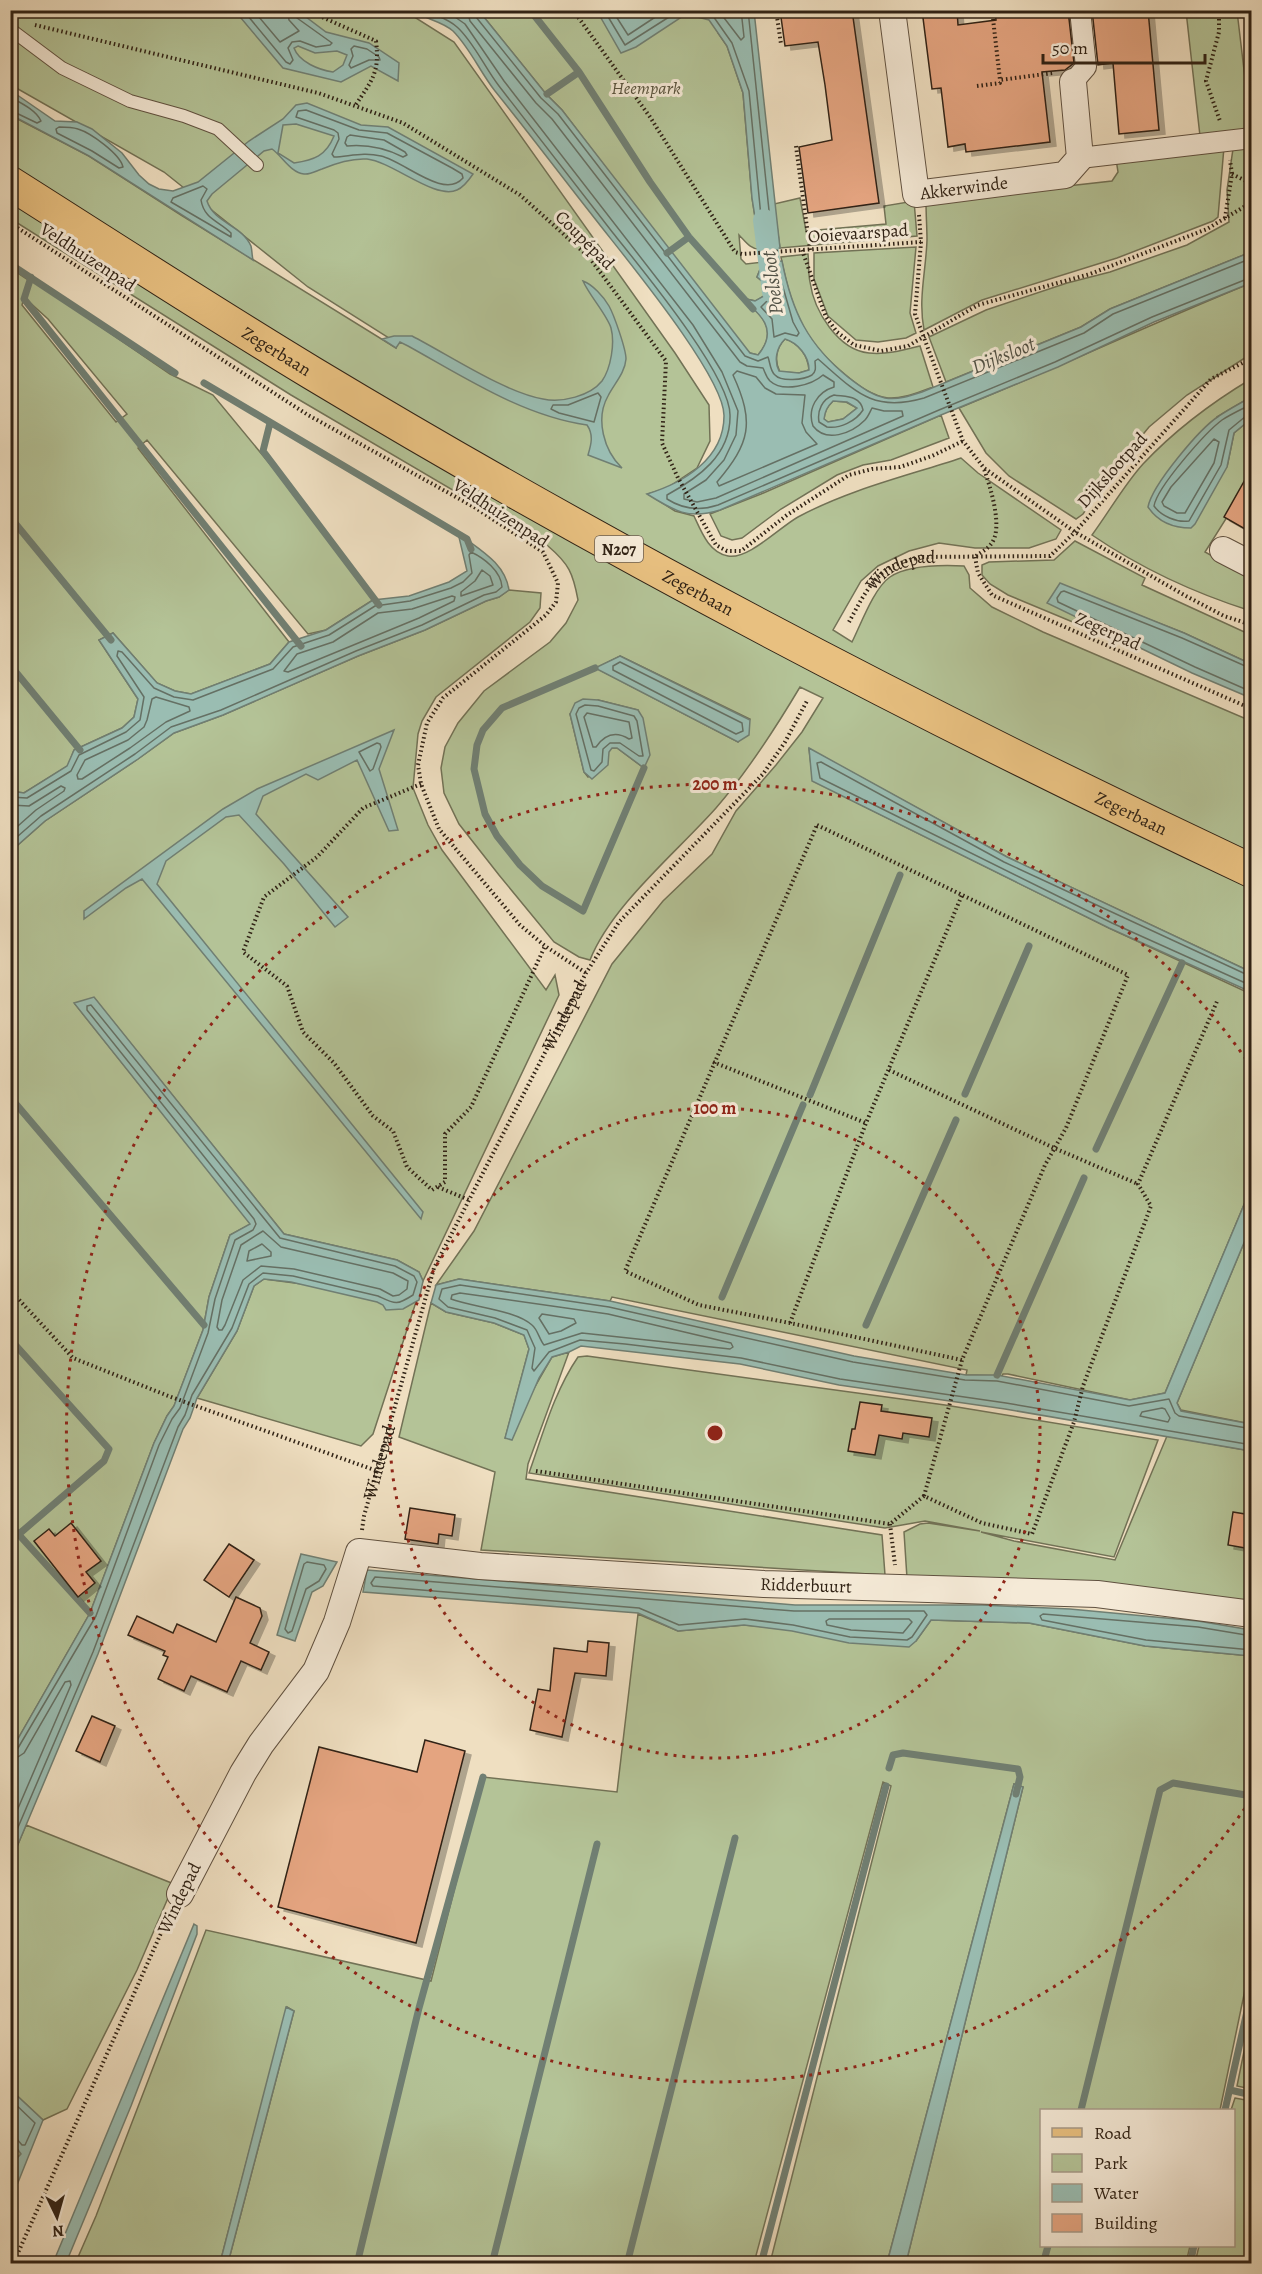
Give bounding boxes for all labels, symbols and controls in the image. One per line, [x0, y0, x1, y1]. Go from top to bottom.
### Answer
scale bar [1043, 27, 1205, 65]
text: 50 m [1052, 36, 1088, 60]
park label: Heempark [611, 76, 681, 100]
street label: Akkerwinde [918, 170, 1009, 205]
street label: Coupépad [550, 205, 620, 275]
street label: Veldhuizenpad [35, 216, 141, 297]
street label: Ooievaarspad [807, 217, 909, 248]
water label: Poelsloot [755, 248, 790, 316]
street label: Zegerbaan [237, 321, 316, 382]
water label: Dijksloot [967, 330, 1040, 380]
street label: Dijkslootpad [1072, 427, 1153, 513]
street label: Veldhuizenpad [448, 472, 554, 553]
road number: N207 [595, 536, 643, 562]
street label: Windepad [859, 545, 936, 596]
street label: Zegerbaan [658, 564, 738, 622]
street label: Zegerpad [1071, 606, 1145, 656]
text: 200 m [692, 772, 738, 796]
street label: Zegerbaan [1091, 786, 1171, 841]
street label: Windepad [536, 976, 592, 1056]
text: 100 m [694, 1096, 736, 1120]
street label: Windepad [357, 1422, 401, 1503]
centre of rings [705, 1423, 725, 1443]
street label: Ridderbuurt [760, 1572, 852, 1599]
street label: Windepad [151, 1858, 207, 1938]
legend [1040, 2109, 1235, 2247]
text: Road [1094, 2121, 1132, 2145]
text: Park [1094, 2151, 1128, 2175]
text: Water [1093, 2181, 1139, 2205]
north arrow [27, 2187, 87, 2247]
text: Building [1094, 2211, 1158, 2235]
text: N [51, 2219, 65, 2242]

